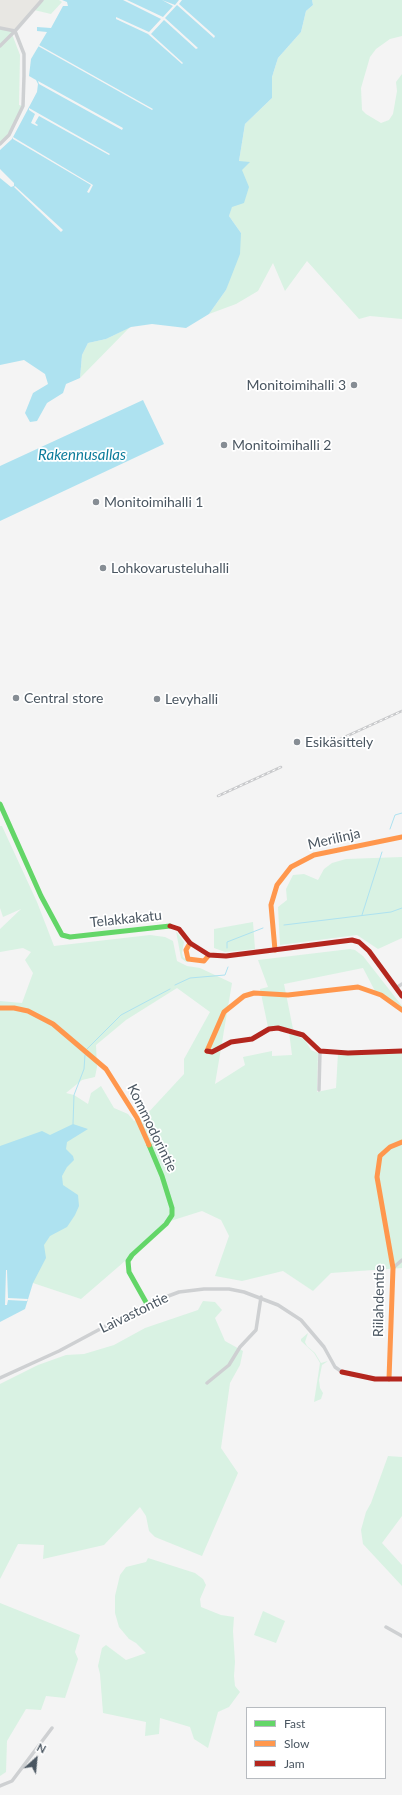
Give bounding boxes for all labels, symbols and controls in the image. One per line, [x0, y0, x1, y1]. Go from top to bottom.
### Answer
place label: Monitoimihalli 3 [247, 377, 346, 393]
marker: Monitoimihalli 3 [349, 380, 359, 390]
place label: Monitoimihalli 2 [232, 437, 331, 453]
marker: Monitoimihalli 2 [219, 440, 229, 450]
water label: Rakennusallas [38, 446, 126, 464]
place label: Monitoimihalli 1 [104, 494, 203, 510]
marker: Monitoimihalli 1 [91, 497, 101, 507]
place label: Lohkovarusteluhalli [111, 560, 229, 576]
marker: Lohkovarusteluhalli [98, 563, 108, 573]
place label: Central store [24, 690, 103, 706]
place label: Levyhalli [165, 691, 218, 707]
marker: Central store [11, 693, 21, 703]
marker: Levyhalli [152, 694, 162, 704]
place label: Esikäsittely [305, 734, 373, 750]
marker: Esikäsittely [292, 737, 302, 747]
street label: Merilinja [306, 825, 362, 853]
street label: Telakkakatu [89, 907, 163, 931]
street label: Kommodorintie [123, 1081, 181, 1175]
street label: Riilahdentie [370, 1265, 388, 1337]
street label: Laivastontie [97, 1289, 171, 1337]
legend [246, 1707, 386, 1779]
text: Fast [284, 1716, 305, 1731]
text: Slow [284, 1736, 309, 1751]
north arrow [16, 1739, 56, 1779]
text: N [35, 1740, 48, 1756]
text: Jam [284, 1756, 305, 1771]

